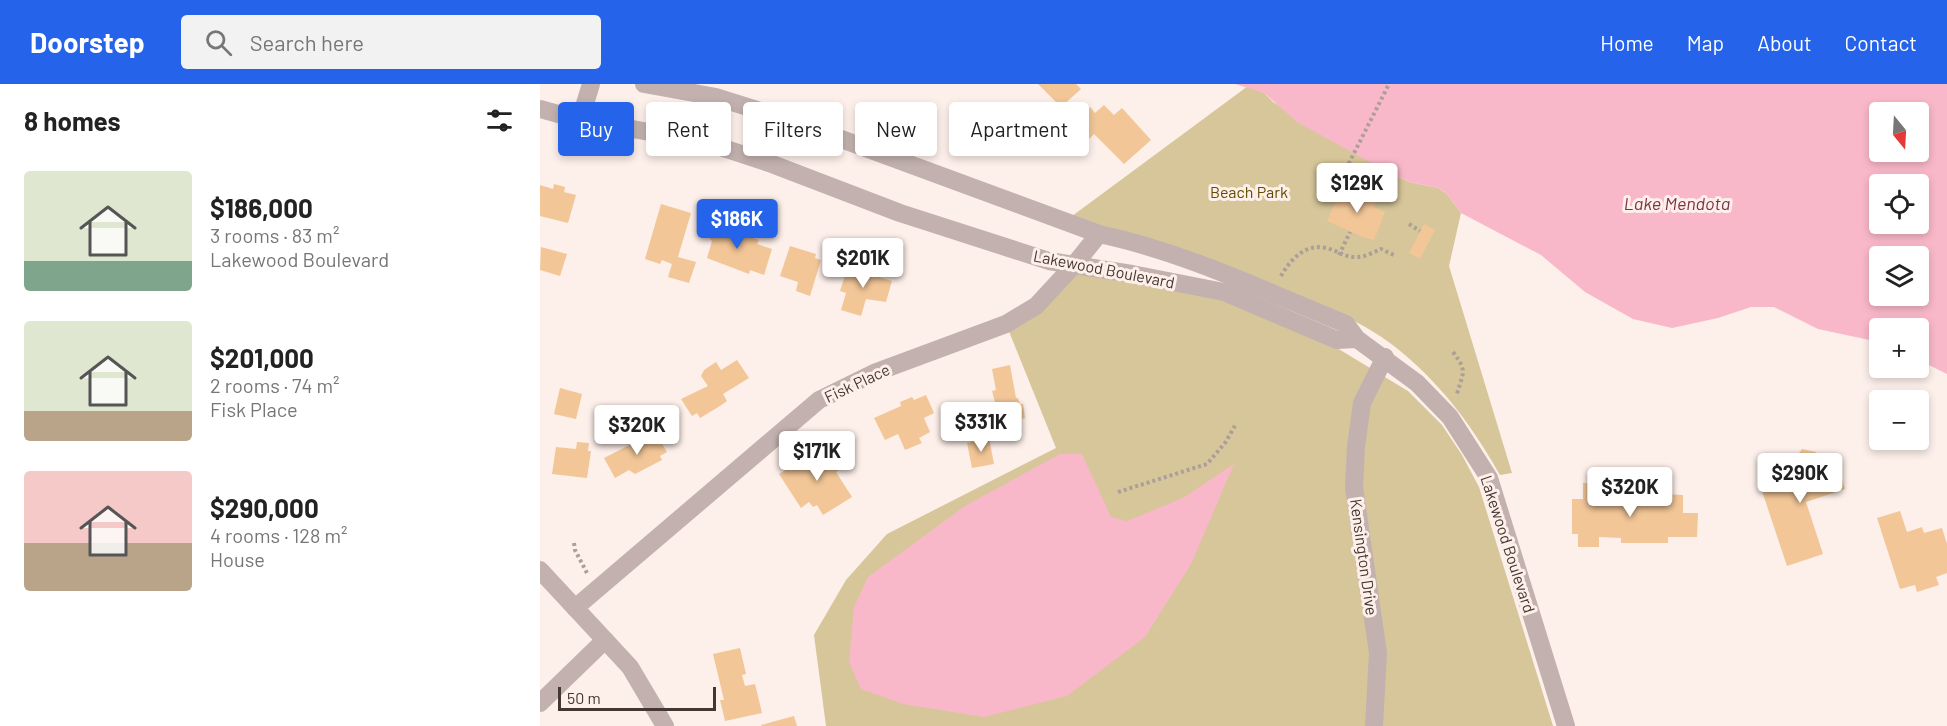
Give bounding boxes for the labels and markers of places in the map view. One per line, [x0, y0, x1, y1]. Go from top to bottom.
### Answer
pin: $129K [1315, 163, 1399, 214]
pin: $186K [695, 199, 779, 250]
pin: $201K [821, 238, 905, 289]
pin: $331K [939, 402, 1023, 453]
pin: $320K [595, 405, 679, 456]
pin: $171K [775, 431, 859, 482]
pin: $290K [1758, 453, 1842, 504]
pin: $320K [1588, 467, 1672, 518]

